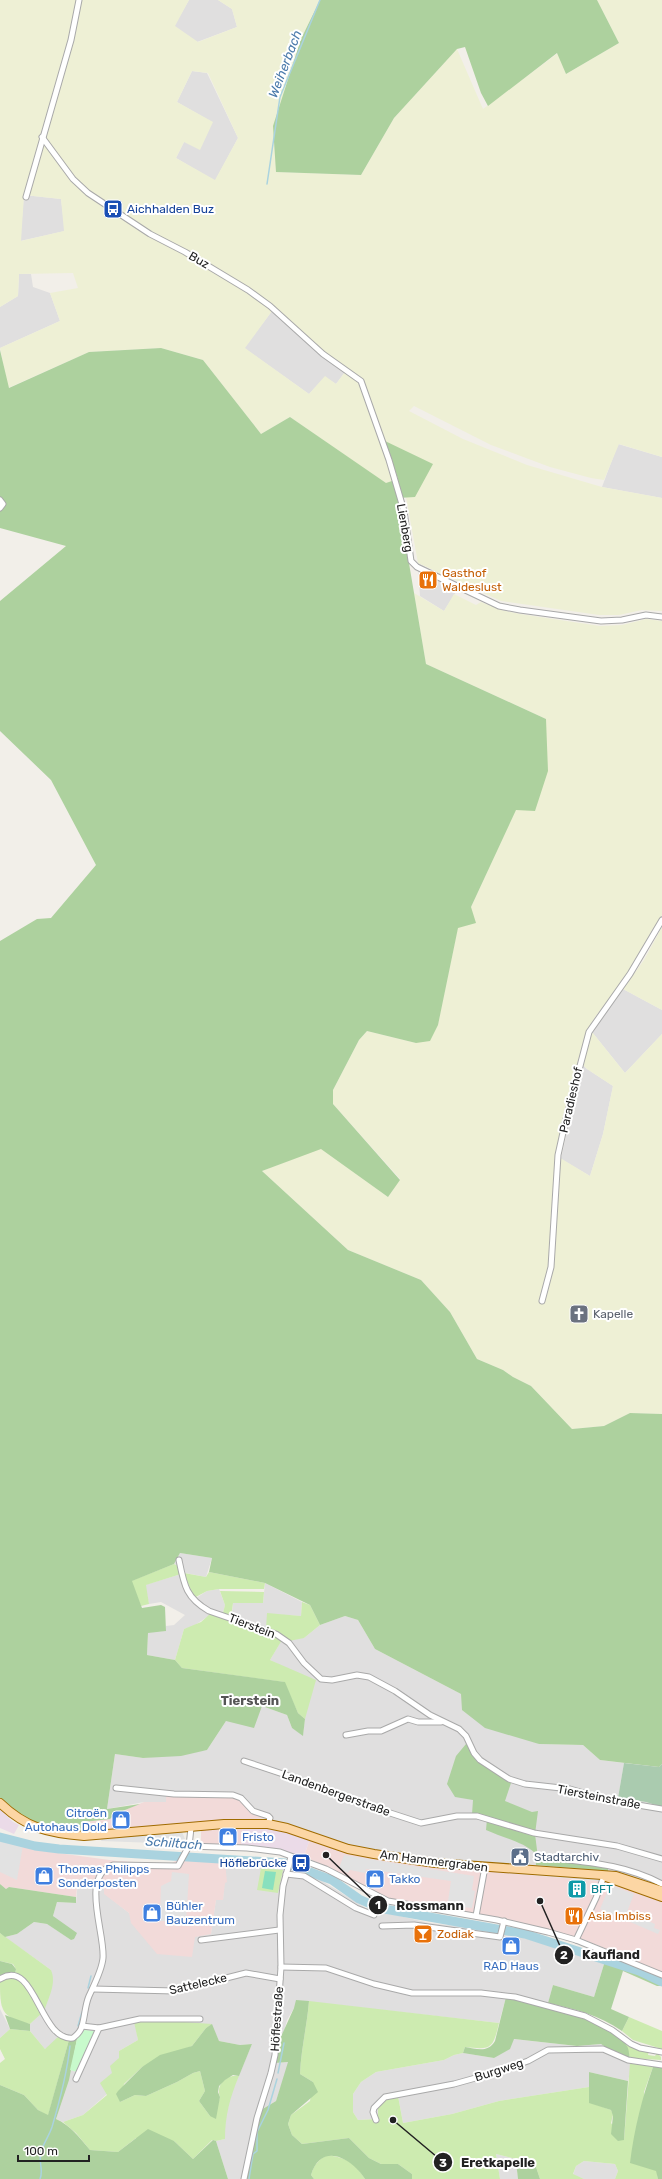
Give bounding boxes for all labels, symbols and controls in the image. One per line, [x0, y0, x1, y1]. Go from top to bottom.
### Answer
water label: Weiherbach [265, 28, 305, 100]
bus stop icon: Aichhalden Buz [102, 198, 124, 220]
place label: Aichhalden Buz [127, 202, 214, 216]
street label: Buz [186, 249, 212, 271]
street label: Lienberg [394, 503, 416, 553]
place label: Gasthof Waldeslust [442, 566, 502, 594]
restaurant icon: Gasthof Waldeslust [417, 569, 439, 591]
street label: Paradieshof [557, 1065, 585, 1134]
church icon: Kapelle [568, 1303, 590, 1325]
place label: Kapelle [593, 1307, 633, 1321]
street label: Tierstein [227, 1611, 277, 1641]
district label: Tierstein [221, 1693, 279, 1708]
street label: Landenbergerstraße [280, 1767, 392, 1819]
street label: Tiersteinstraße [556, 1782, 642, 1812]
place label: Citroën Autohaus Dold [25, 1806, 107, 1834]
shop icon: Citroën Autohaus Dold [110, 1809, 132, 1831]
shop icon: Fristo [217, 1826, 239, 1848]
place label: Fristo [242, 1830, 274, 1844]
water label: Schiltach [145, 1834, 203, 1852]
public building icon: Stadtarchiv [509, 1846, 531, 1868]
street label: Am Hammergraben [379, 1847, 489, 1875]
place label: Stadtarchiv [534, 1850, 600, 1864]
bus stop icon: Höflebrücke [290, 1852, 312, 1874]
place label: Höflebrücke [220, 1856, 287, 1870]
place label: Thomas Philipps Sonderposten [58, 1862, 149, 1890]
shop icon: Thomas Philipps Sonderposten [33, 1865, 55, 1887]
shop icon: Takko [364, 1868, 386, 1890]
place label: Takko [389, 1872, 421, 1886]
building icon: BFT [566, 1878, 588, 1900]
place label: BFT [591, 1882, 613, 1896]
callout: Rossmann [368, 1893, 471, 1918]
text: 1 [375, 1898, 381, 1912]
text: Rossmann [396, 1898, 464, 1913]
place label: Bühler Bauzentrum [166, 1899, 235, 1927]
shop icon: Bühler Bauzentrum [141, 1902, 163, 1924]
restaurant icon: Asia Imbiss [563, 1905, 585, 1927]
place label: Asia Imbiss [588, 1909, 651, 1923]
bar icon: Zodiak [412, 1923, 434, 1945]
place label: Zodiak [437, 1927, 475, 1941]
shop icon: RAD Haus [500, 1935, 522, 1957]
callout: Kaufland [554, 1942, 648, 1967]
text: Kaufland [582, 1947, 640, 1962]
text: 2 [560, 1948, 568, 1962]
place label: RAD Haus [483, 1959, 539, 1973]
street label: Sattelecke [168, 1970, 229, 1997]
street label: Höflestraße [268, 1986, 286, 2052]
street label: Burgweg [473, 2056, 525, 2084]
scale bar [18, 2137, 89, 2163]
text: 100 m [24, 2144, 58, 2158]
callout: Eretkapelle [433, 2150, 543, 2175]
text: Eretkapelle [461, 2155, 535, 2170]
text: 3 [439, 2156, 447, 2170]

